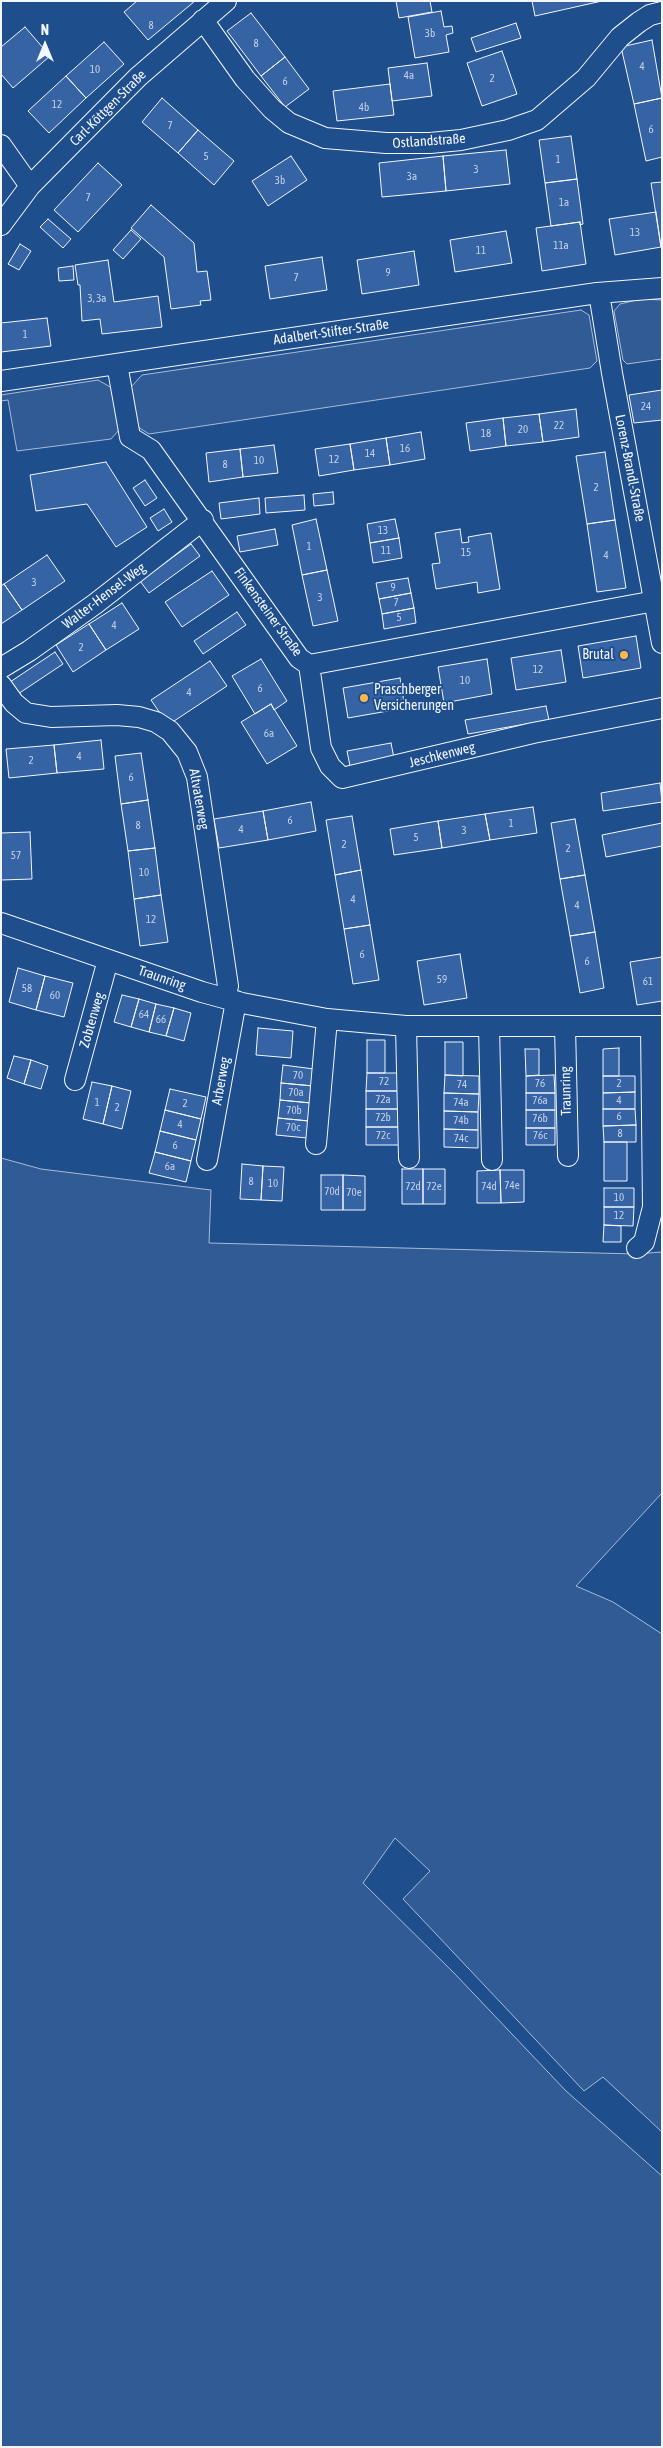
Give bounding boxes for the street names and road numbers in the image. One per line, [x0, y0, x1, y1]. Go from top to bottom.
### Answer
street label: Carl-Köttgen-Straße [66, 66, 150, 150]
street label: Ostlandstraße [392, 130, 466, 152]
street label: Adalbert-Stifter-Straße [272, 316, 390, 348]
street label: Lorenz-Brandl-Straße [611, 413, 649, 523]
street label: Walter-Hensel-Weg [59, 559, 149, 633]
street label: Finkensteiner Straße [230, 564, 306, 660]
street label: Jeschkenweg [407, 739, 477, 771]
street label: Altvaterweg [185, 767, 213, 831]
street label: Traunring [136, 962, 188, 994]
street label: Zobtenweg [76, 990, 108, 1050]
street label: Arberweg [208, 1056, 234, 1106]
street label: Traunring [557, 1066, 575, 1116]

